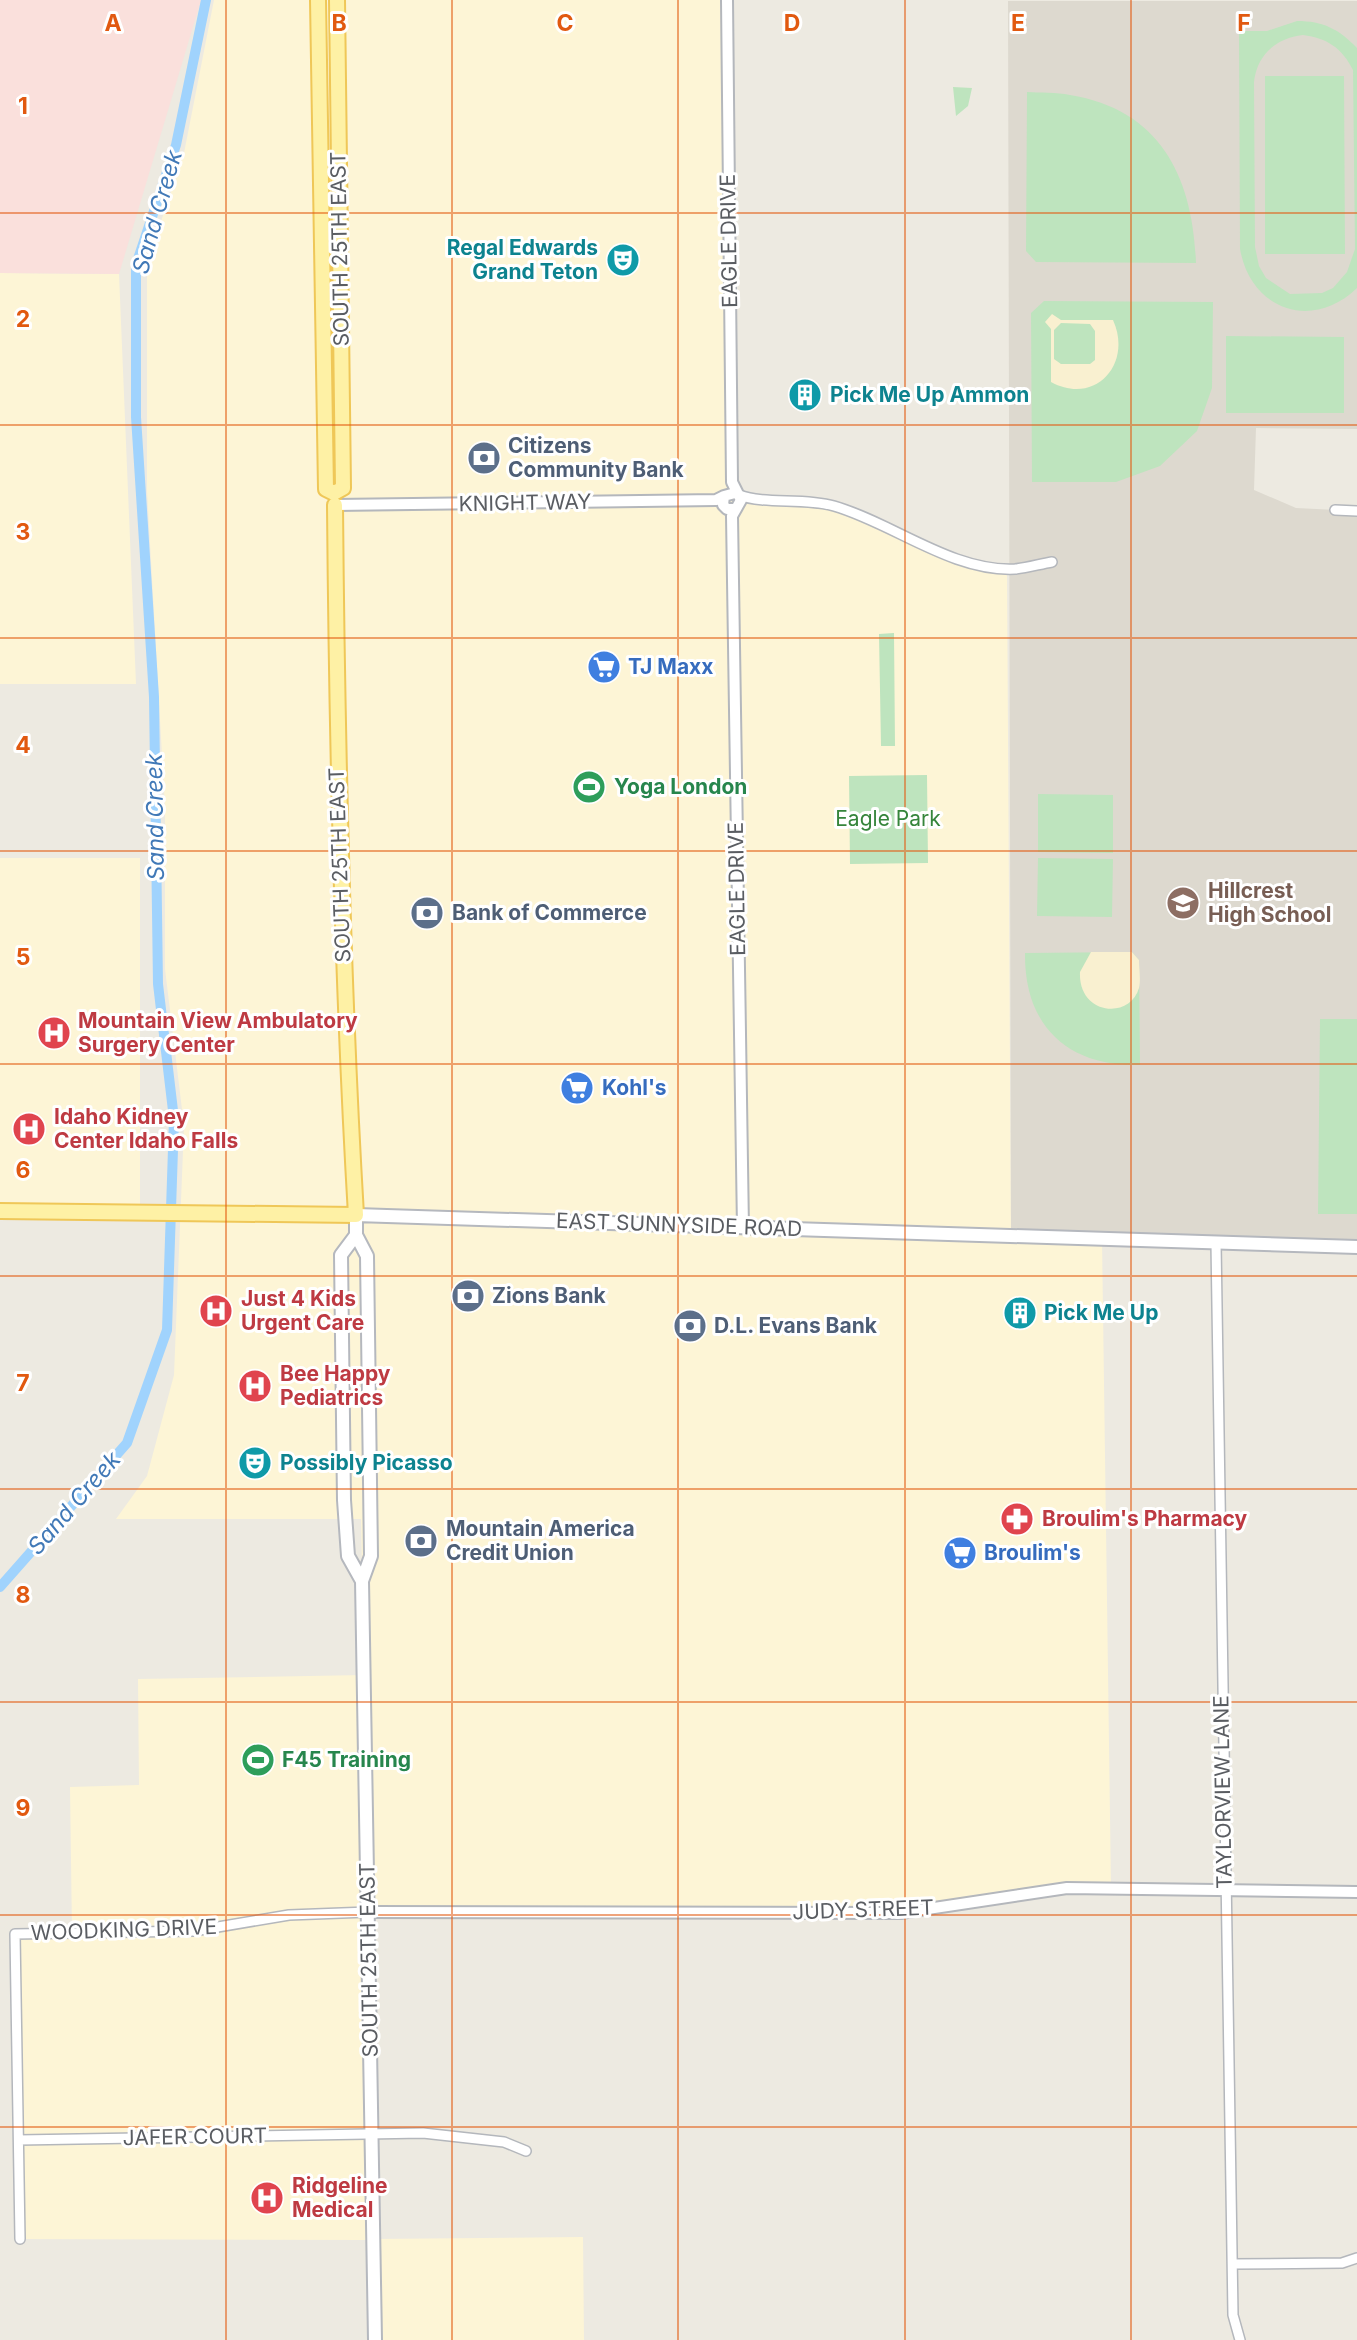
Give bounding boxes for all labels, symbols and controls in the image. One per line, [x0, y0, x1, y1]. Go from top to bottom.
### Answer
text: A [104, 9, 122, 37]
text: B [331, 9, 347, 37]
text: C [556, 9, 574, 37]
text: D [784, 9, 800, 37]
text: E [1011, 9, 1025, 37]
text: F [1237, 9, 1251, 37]
text: 1 [18, 92, 28, 120]
water label: Sand Creek [126, 147, 188, 277]
street label: SOUTH 25TH EAST [325, 151, 354, 347]
street label: EAGLE DRIVE [715, 174, 742, 308]
place label: Regal Edwards Grand Teton [447, 235, 598, 284]
theatre icon: Regal Edwards Grand Teton [604, 241, 642, 279]
text: 2 [16, 305, 30, 333]
building icon: Pick Me Up Ammon [786, 376, 824, 414]
place label: Pick Me Up Ammon [830, 382, 1029, 407]
place label: Citizens Community Bank [508, 433, 685, 482]
bank icon: Citizens Community Bank [465, 439, 503, 477]
street label: KNIGHT WAY [458, 489, 592, 516]
text: 3 [16, 518, 30, 546]
supermarket icon: TJ Maxx [585, 648, 623, 686]
place label: TJ Maxx [628, 654, 713, 679]
text: 4 [15, 731, 31, 759]
water label: Sand Creek [140, 753, 170, 881]
street label: SOUTH 25TH EAST [324, 767, 355, 963]
sports icon: Yoga London [570, 768, 608, 806]
place label: Yoga London [614, 774, 747, 799]
park label: Eagle Park [835, 806, 941, 831]
street label: EAGLE DRIVE [723, 822, 750, 956]
place label: Hillcrest High School [1208, 878, 1331, 927]
school or university icon: Hillcrest High School [1164, 884, 1202, 922]
bank icon: Bank of Commerce [408, 894, 446, 932]
place label: Bank of Commerce [452, 900, 647, 925]
text: 5 [16, 943, 30, 971]
place label: Mountain View Ambulatory Surgery Center [78, 1008, 358, 1057]
hospital icon: Mountain View Ambulatory Surgery Center [35, 1014, 73, 1052]
supermarket icon: Kohl's [558, 1069, 596, 1107]
place label: Kohl's [602, 1075, 667, 1100]
place label: Idaho Kidney Center Idaho Falls [54, 1104, 238, 1153]
hospital icon: Idaho Kidney Center Idaho Falls [10, 1110, 48, 1148]
text: 6 [16, 1156, 30, 1184]
street label: EAST SUNNYSIDE ROAD [555, 1208, 803, 1241]
bank icon: Zions Bank [449, 1277, 487, 1315]
place label: Zions Bank [492, 1283, 606, 1308]
place label: Just 4 Kids Urgent Care [241, 1286, 364, 1335]
hospital icon: Just 4 Kids Urgent Care [197, 1292, 235, 1330]
building icon: Pick Me Up [1001, 1294, 1039, 1332]
place label: Pick Me Up [1044, 1300, 1158, 1325]
bank icon: D.L. Evans Bank [671, 1307, 709, 1345]
place label: D.L. Evans Bank [714, 1313, 878, 1338]
place label: Bee Happy Pediatrics [280, 1361, 391, 1410]
hospital icon: Bee Happy Pediatrics [236, 1367, 274, 1405]
text: 7 [16, 1369, 30, 1397]
theatre icon: Possibly Picasso [236, 1444, 274, 1482]
water label: Sand Creek [22, 1446, 127, 1560]
place label: Possibly Picasso [280, 1450, 453, 1475]
pharmacy icon: Broulim's Pharmacy [998, 1500, 1036, 1538]
place label: Broulim's Pharmacy [1042, 1506, 1248, 1531]
place label: Mountain America Credit Union [446, 1516, 635, 1565]
bank icon: Mountain America Credit Union [402, 1522, 440, 1560]
supermarket icon: Broulim's [941, 1534, 979, 1572]
place label: Broulim's [984, 1540, 1081, 1565]
text: 8 [16, 1581, 30, 1609]
street label: TAYLORVIEW LANE [1208, 1695, 1237, 1889]
sports icon: F45 Training [239, 1741, 277, 1779]
place label: F45 Training [282, 1747, 411, 1772]
text: 9 [16, 1794, 30, 1822]
street label: SOUTH 25TH EAST [354, 1862, 383, 2058]
street label: JUDY STREET [792, 1895, 934, 1924]
street label: WOODKING DRIVE [30, 1914, 218, 1945]
street label: JAFER COURT [122, 2123, 268, 2150]
place label: Ridgeline Medical [292, 2173, 387, 2222]
hospital icon: Ridgeline Medical [248, 2179, 286, 2217]

